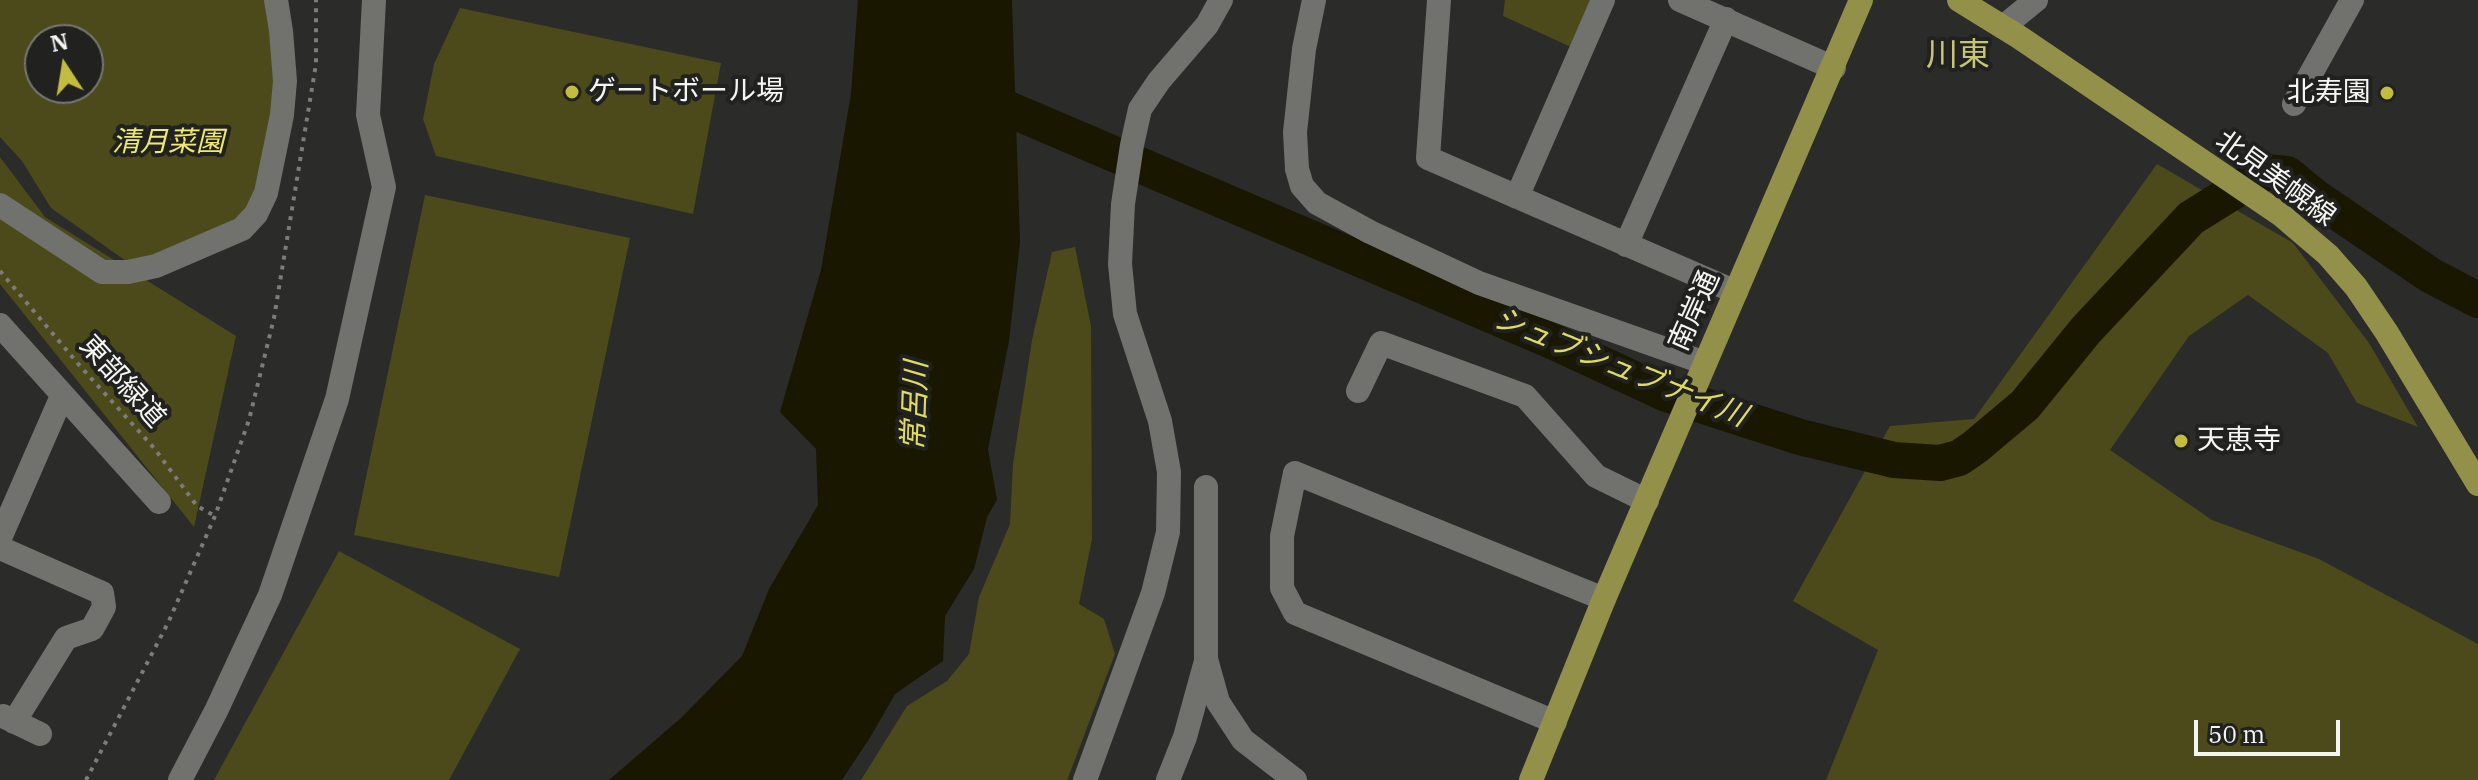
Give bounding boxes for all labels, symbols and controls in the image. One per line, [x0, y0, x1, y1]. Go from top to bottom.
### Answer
north arrow [24, 24, 104, 104]
text: N [48, 26, 71, 58]
district label: 川東 [1926, 37, 1990, 75]
place label: ゲートボール場 [588, 75, 784, 109]
place label: 北寿園 [2287, 76, 2371, 110]
marker: ゲートボール場 [563, 83, 581, 101]
marker: 北寿園 [2378, 84, 2396, 102]
street label: 北見美幌線 [2208, 124, 2342, 234]
park label: 清月菜園 [112, 126, 224, 160]
street label: 南岸通 [1663, 266, 1727, 356]
water label: シュブシュブナイ川 [1488, 301, 1752, 435]
street label: 東部緑道 [72, 329, 172, 435]
water label: 常呂川 [896, 360, 936, 452]
place label: 天恵寺 [2197, 424, 2281, 458]
marker: 天恵寺 [2172, 432, 2190, 450]
scale bar [2198, 704, 2344, 754]
text: 50 m [2208, 718, 2265, 750]

